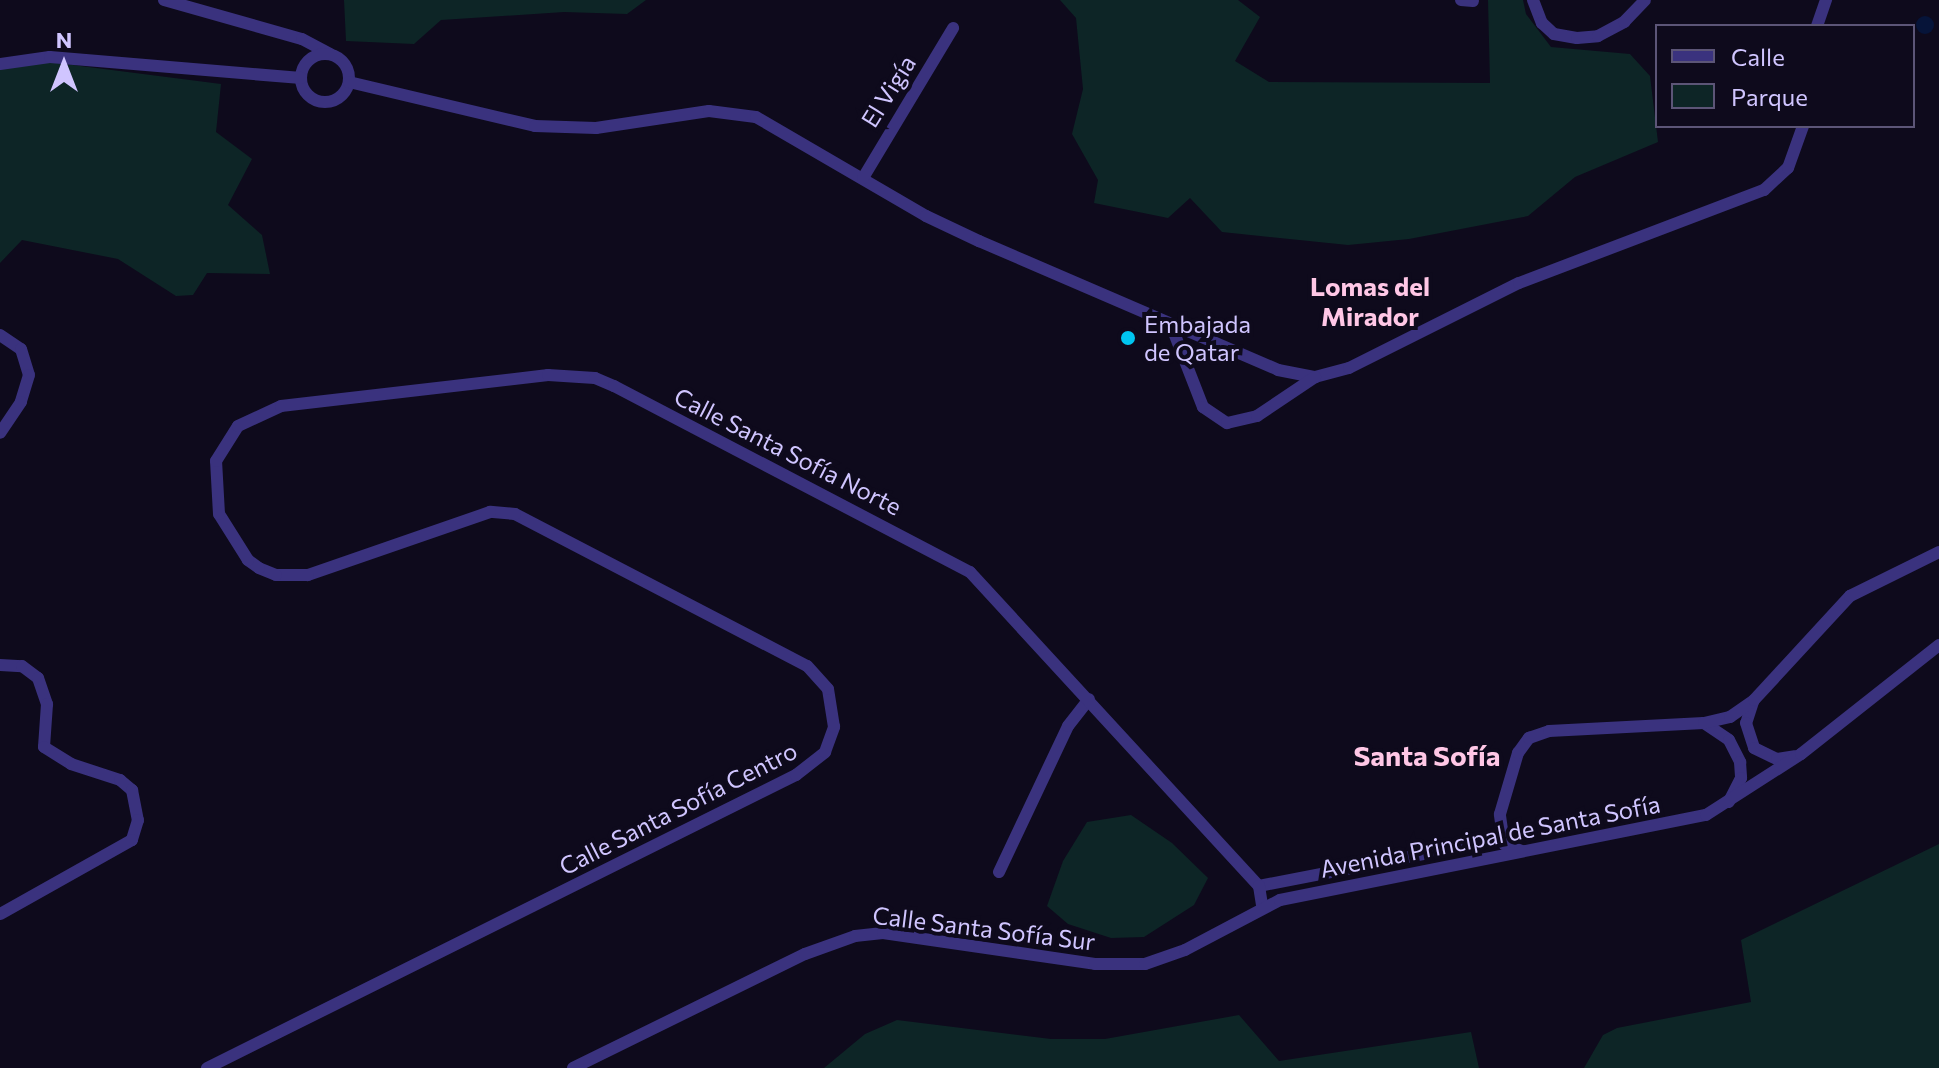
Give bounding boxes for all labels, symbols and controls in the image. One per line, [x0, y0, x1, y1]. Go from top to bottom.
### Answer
north arrow [24, 24, 104, 104]
legend [1655, 24, 1915, 128]
text: N [56, 26, 72, 53]
text: Calle [1731, 42, 1785, 71]
street label: El Vigía [855, 50, 921, 132]
text: Parque [1731, 82, 1808, 111]
district label: Lomas del Mirador [1310, 270, 1430, 332]
place label: Embajada de Qatar [1144, 310, 1251, 366]
marker: Embajada de Qatar [1119, 329, 1137, 347]
street label: Calle Santa Sofía Norte [670, 381, 906, 521]
street label: Calle Santa Sofía Centro [554, 735, 802, 881]
district label: Santa Sofía [1353, 738, 1501, 772]
street label: Avenida Principal de Santa Sofía [1317, 789, 1663, 883]
street label: Calle Santa Sofía Sur [871, 900, 1097, 956]

